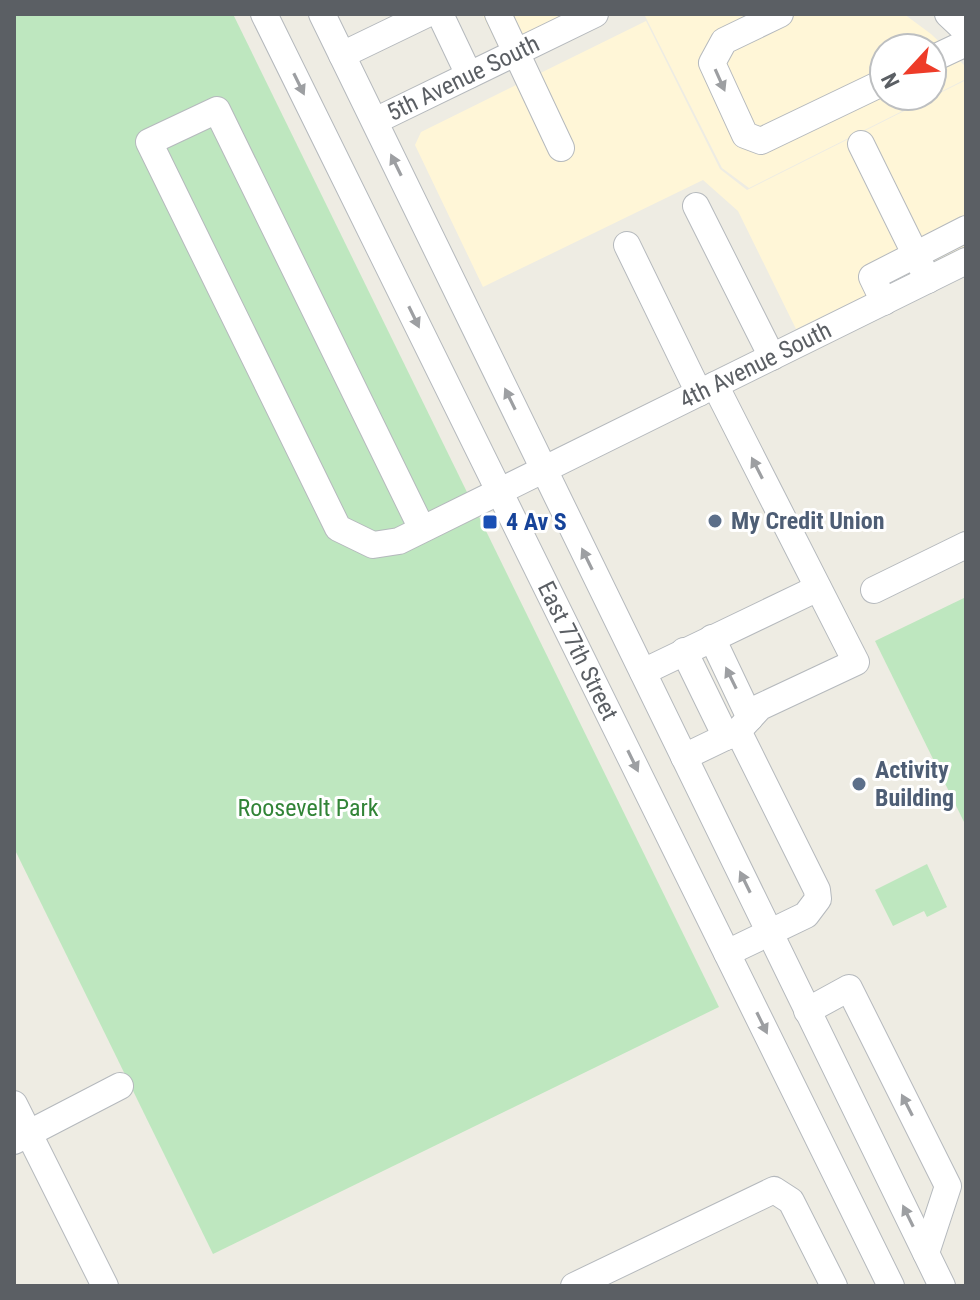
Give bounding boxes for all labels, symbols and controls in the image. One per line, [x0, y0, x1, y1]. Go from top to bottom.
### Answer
street label: 5th Avenue South [383, 29, 544, 127]
north arrow [868, 32, 948, 112]
one-way arrow [713, 68, 727, 92]
text: N [876, 69, 905, 92]
one-way arrow [292, 72, 305, 95]
one-way arrow [389, 154, 403, 177]
one-way arrow [407, 305, 421, 328]
street label: 4th Avenue South [675, 316, 836, 414]
one-way arrow [503, 388, 516, 411]
one-way arrow [750, 457, 763, 480]
place label: My Credit Union [731, 507, 884, 535]
place label: 4 Av S [506, 508, 567, 536]
marker: My Credit Union [706, 512, 724, 530]
marker: 4 Av S [481, 513, 499, 531]
one-way arrow [580, 547, 594, 570]
street label: East 77th Street [532, 577, 624, 725]
one-way arrow [724, 666, 738, 690]
one-way arrow [626, 750, 640, 773]
place label: Activity Building [875, 756, 954, 812]
marker: Activity Building [850, 775, 868, 793]
park label: Roosevelt Park [237, 794, 379, 822]
one-way arrow [738, 870, 751, 893]
one-way arrow [755, 1012, 769, 1035]
one-way arrow [901, 1093, 914, 1116]
one-way arrow [901, 1204, 914, 1227]

